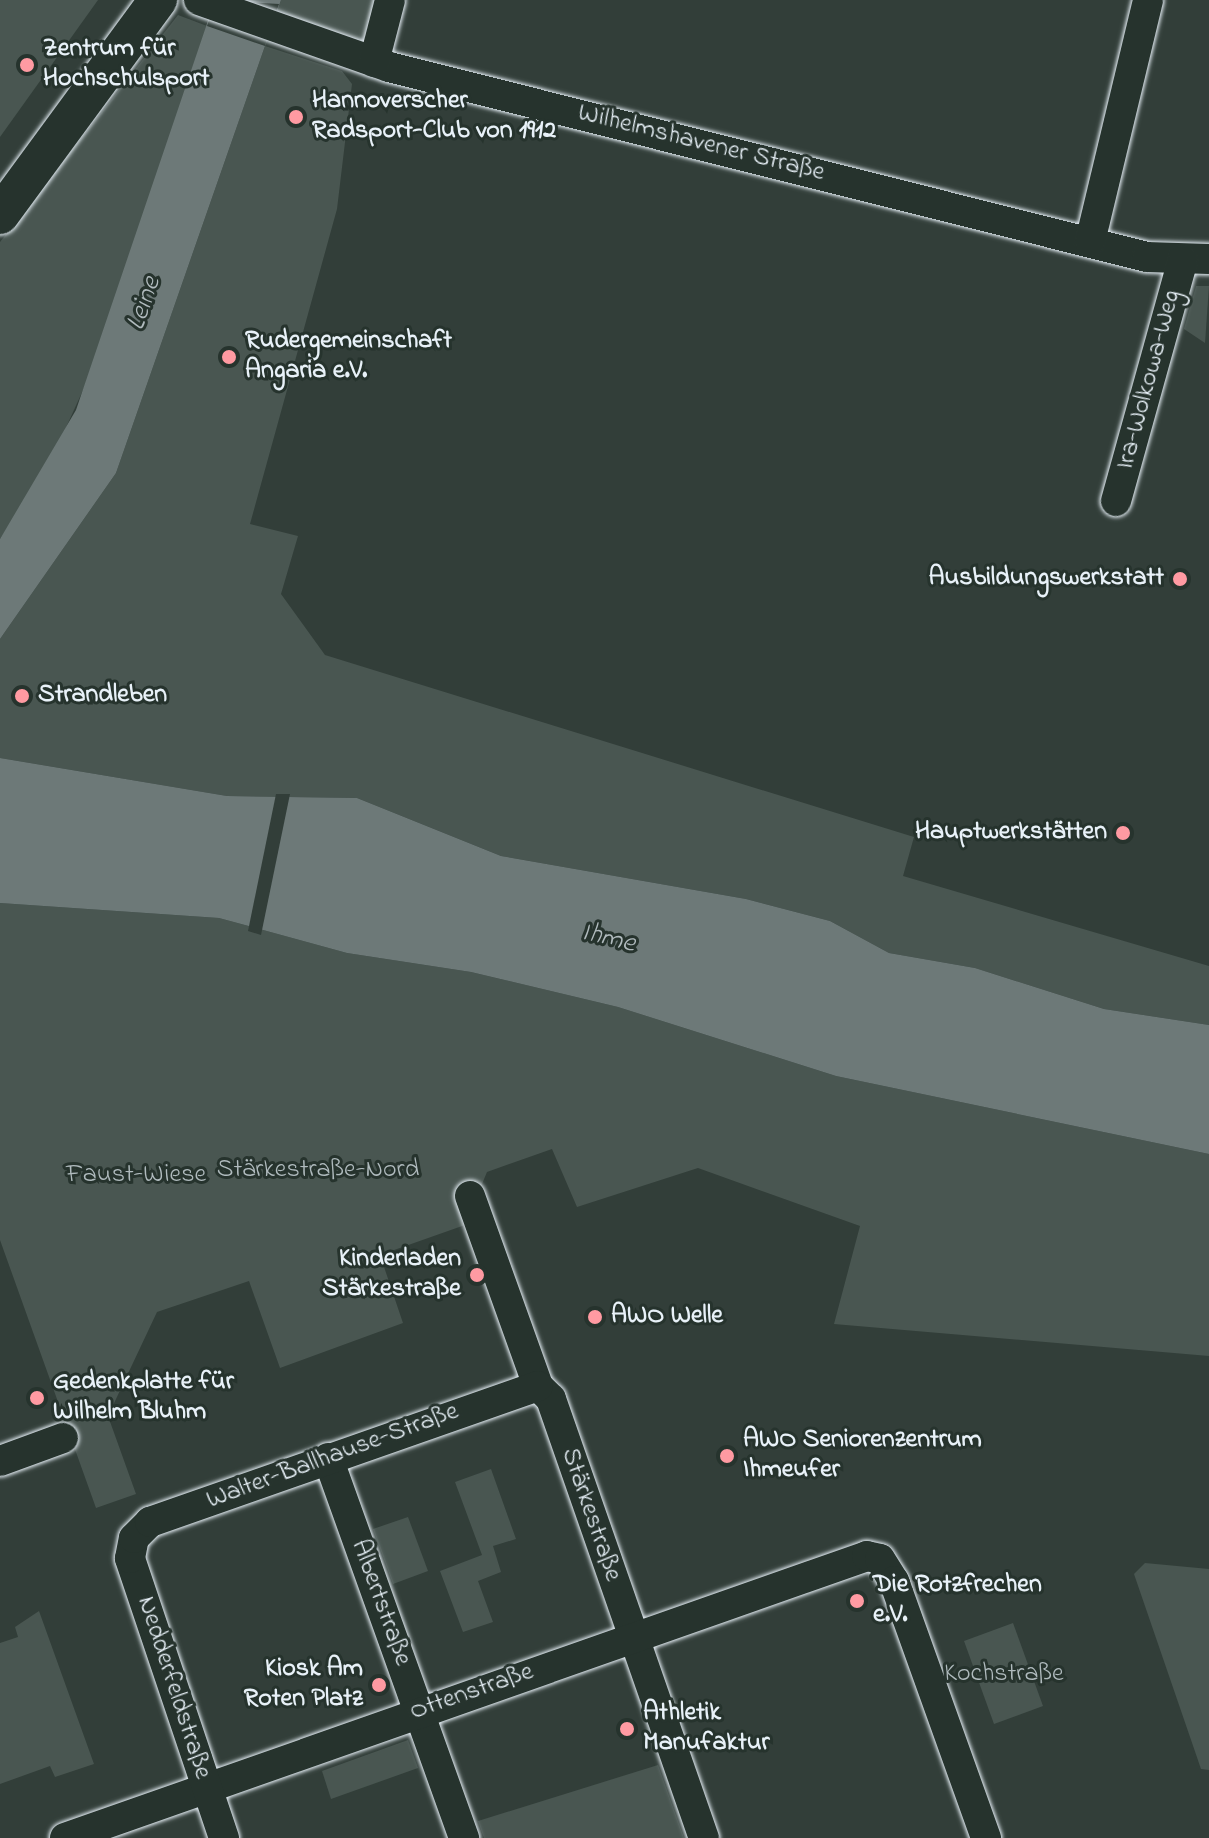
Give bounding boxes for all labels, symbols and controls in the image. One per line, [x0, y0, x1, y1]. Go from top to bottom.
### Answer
place label: Zentrum für Hochschulsport [43, 34, 210, 96]
marker: Zentrum für Hochschulsport [18, 56, 36, 74]
place label: Hannoverscher Radsport-Club von 1912 [312, 86, 556, 148]
street label: Wilhelmshavener Straße [575, 98, 827, 190]
marker: Hannoverscher Radsport-Club von 1912 [287, 108, 305, 126]
water label: Leine [120, 273, 170, 335]
street label: Ira-Wolkowa-Weg [1111, 287, 1189, 473]
place label: Rudergemeinschaft Angaria e.V. [245, 326, 452, 388]
marker: Rudergemeinschaft Angaria e.V. [220, 348, 238, 366]
place label: Ausbildungswerkstatt [928, 563, 1164, 595]
marker: Ausbildungswerkstatt [1171, 570, 1189, 588]
place label: Strandleben [38, 680, 167, 712]
marker: Strandleben [13, 687, 31, 705]
place label: Hauptwerkstätten [915, 817, 1107, 849]
marker: Hauptwerkstätten [1114, 824, 1132, 842]
water label: Ihme [578, 916, 638, 962]
park label: Stärkestraße-Nord [217, 1155, 419, 1187]
park label: Faust-Wiese [66, 1160, 206, 1192]
place label: Kinderladen Stärkestraße [322, 1244, 461, 1306]
marker: Kinderladen Stärkestraße [468, 1266, 486, 1284]
place label: AWO Welle [611, 1301, 723, 1333]
marker: AWO Welle [586, 1308, 604, 1326]
place label: Gedenkplatte für Wilhelm Bluhm [53, 1367, 234, 1428]
marker: Gedenkplatte für Wilhelm Bluhm [28, 1389, 46, 1407]
street label: Walter-Ballhause-Straße [203, 1397, 463, 1517]
place label: AWO Seniorenzentrum Ihmeufer [743, 1425, 982, 1486]
street label: Stärkestraße [553, 1444, 627, 1586]
marker: AWO Seniorenzentrum Ihmeufer [718, 1447, 736, 1465]
street label: Albertstraße [343, 1536, 417, 1670]
place label: Die Rotzfrechen e.V. [873, 1570, 1042, 1632]
marker: Die Rotzfrechen e.V. [848, 1592, 866, 1610]
street label: Nedderfeldstraße [129, 1593, 217, 1783]
place label: Kiosk Am Roten Platz [244, 1654, 363, 1716]
street label: Ottenstraße [406, 1657, 538, 1729]
park label: Kochstraße [944, 1659, 1064, 1691]
marker: Kiosk Am Roten Platz [370, 1676, 388, 1694]
place label: Athletik Manufaktur [643, 1698, 770, 1760]
marker: Athletik Manufaktur [618, 1720, 636, 1738]

